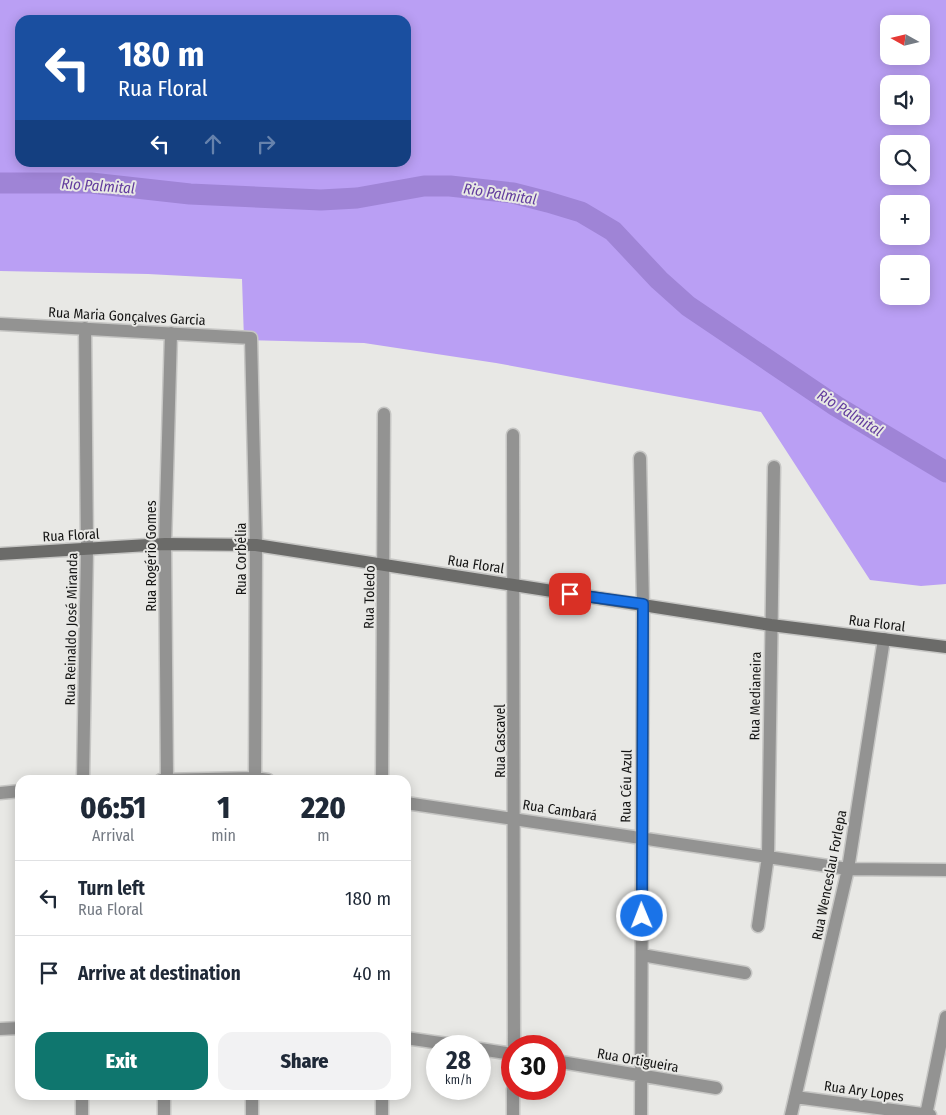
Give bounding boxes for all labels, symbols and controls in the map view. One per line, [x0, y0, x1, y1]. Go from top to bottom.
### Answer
north arrow [880, 15, 930, 65]
map controls [880, 15, 930, 305]
text: 180 m [118, 33, 204, 75]
icon: left [35, 35, 100, 100]
text: Rua Floral [118, 75, 208, 102]
button: sound [880, 75, 930, 125]
icon: left [146, 130, 174, 158]
icon: ahead [199, 130, 227, 158]
icon: right [252, 130, 280, 158]
button: search [880, 135, 930, 185]
water label: Rio Palmital [61, 174, 135, 198]
water label: Rio Palmital [462, 179, 538, 209]
button: + [880, 195, 930, 245]
button: − [880, 255, 930, 305]
street label: Rua Maria Gonçalves Garcia [48, 304, 206, 329]
water label: Rio Palmital [814, 386, 886, 440]
street label: Rua Rogério Gomes [143, 500, 160, 612]
street label: Rua Corbélia [233, 523, 250, 595]
street label: Rua Floral [42, 526, 100, 545]
street label: Rua Reinaldo José Miranda [62, 552, 81, 706]
street label: Rua Floral [446, 552, 506, 577]
street label: Rua Toledo [360, 565, 379, 629]
pin [549, 573, 591, 615]
icon: arrive [556, 580, 584, 608]
street label: Rua Floral [848, 612, 907, 635]
street label: Rua Medianeira [746, 651, 765, 741]
street label: Rua Cascavel [492, 704, 509, 778]
street label: Rua Céu Azul [617, 749, 636, 823]
text: 06:51 [80, 790, 146, 826]
text: 1 [217, 790, 230, 826]
text: 220 [301, 790, 346, 826]
street label: Rua Cambará [521, 796, 599, 825]
street label: Rua Wenceslau Forlepa [809, 809, 850, 942]
text: Arrival [92, 826, 134, 845]
text: min [211, 826, 236, 845]
text: m [317, 826, 330, 845]
text: Turn left [78, 877, 145, 900]
icon: left [35, 884, 63, 912]
text: 180 m [345, 887, 391, 910]
position arrow [615, 889, 667, 941]
text: Rua Floral [78, 900, 143, 919]
icon: arrive [35, 959, 63, 987]
text: Arrive at destination [78, 962, 241, 985]
text: 40 m [353, 962, 391, 985]
button: Exit [35, 1032, 208, 1090]
button: Share [218, 1032, 391, 1090]
speed limit sign: 30 [501, 1035, 566, 1100]
street label: Rua Ortigueira [596, 1045, 680, 1076]
text: 28 [446, 1046, 471, 1076]
text: km/h [445, 1073, 472, 1087]
street label: Rua Ary Lopes [823, 1077, 905, 1106]

